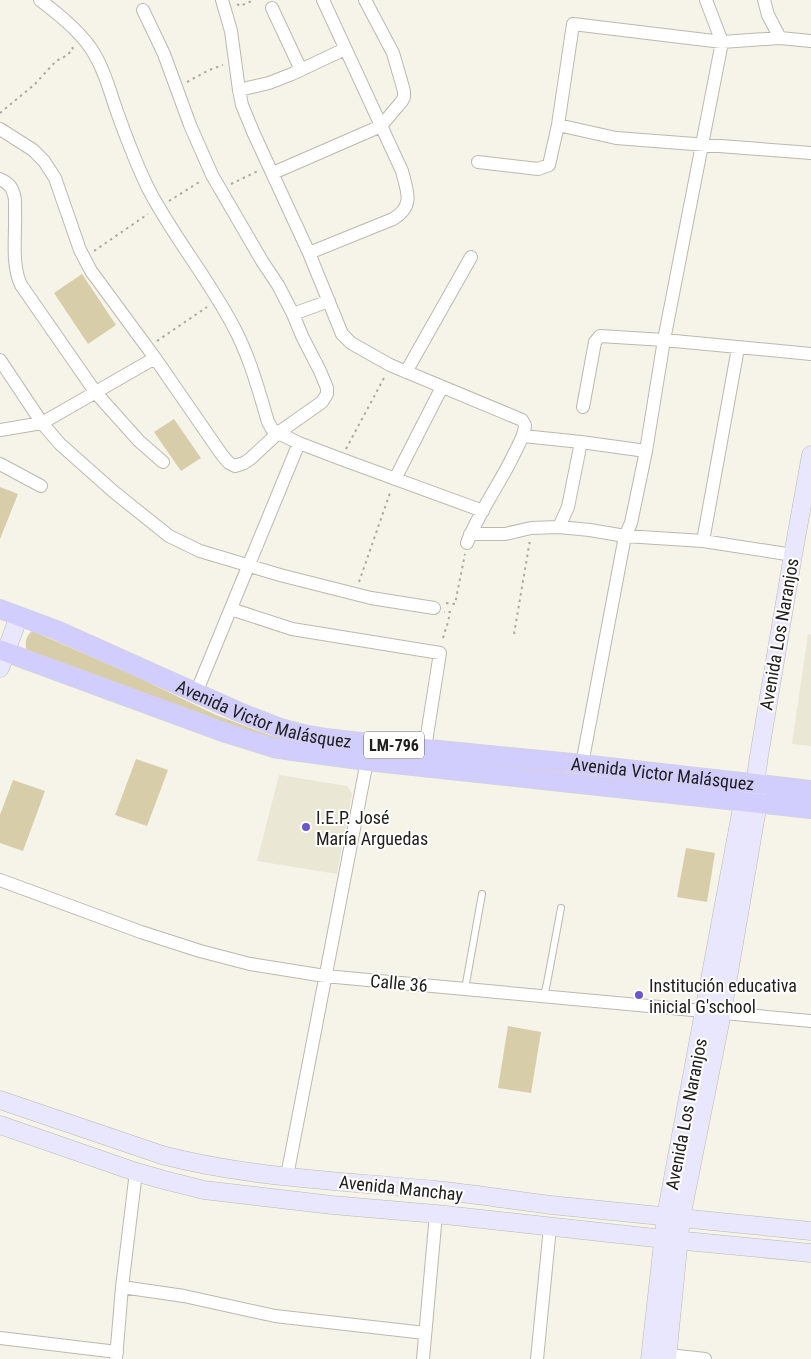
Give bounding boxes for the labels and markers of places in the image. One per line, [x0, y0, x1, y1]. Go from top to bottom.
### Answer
place label: I.E.P. José María Arguedas [316, 807, 428, 849]
marker: I.E.P. José María Arguedas [300, 821, 312, 833]
place label: Institución educativa inicial G'school [649, 975, 797, 1017]
marker: Institución educativa inicial G'school [633, 989, 645, 1001]

